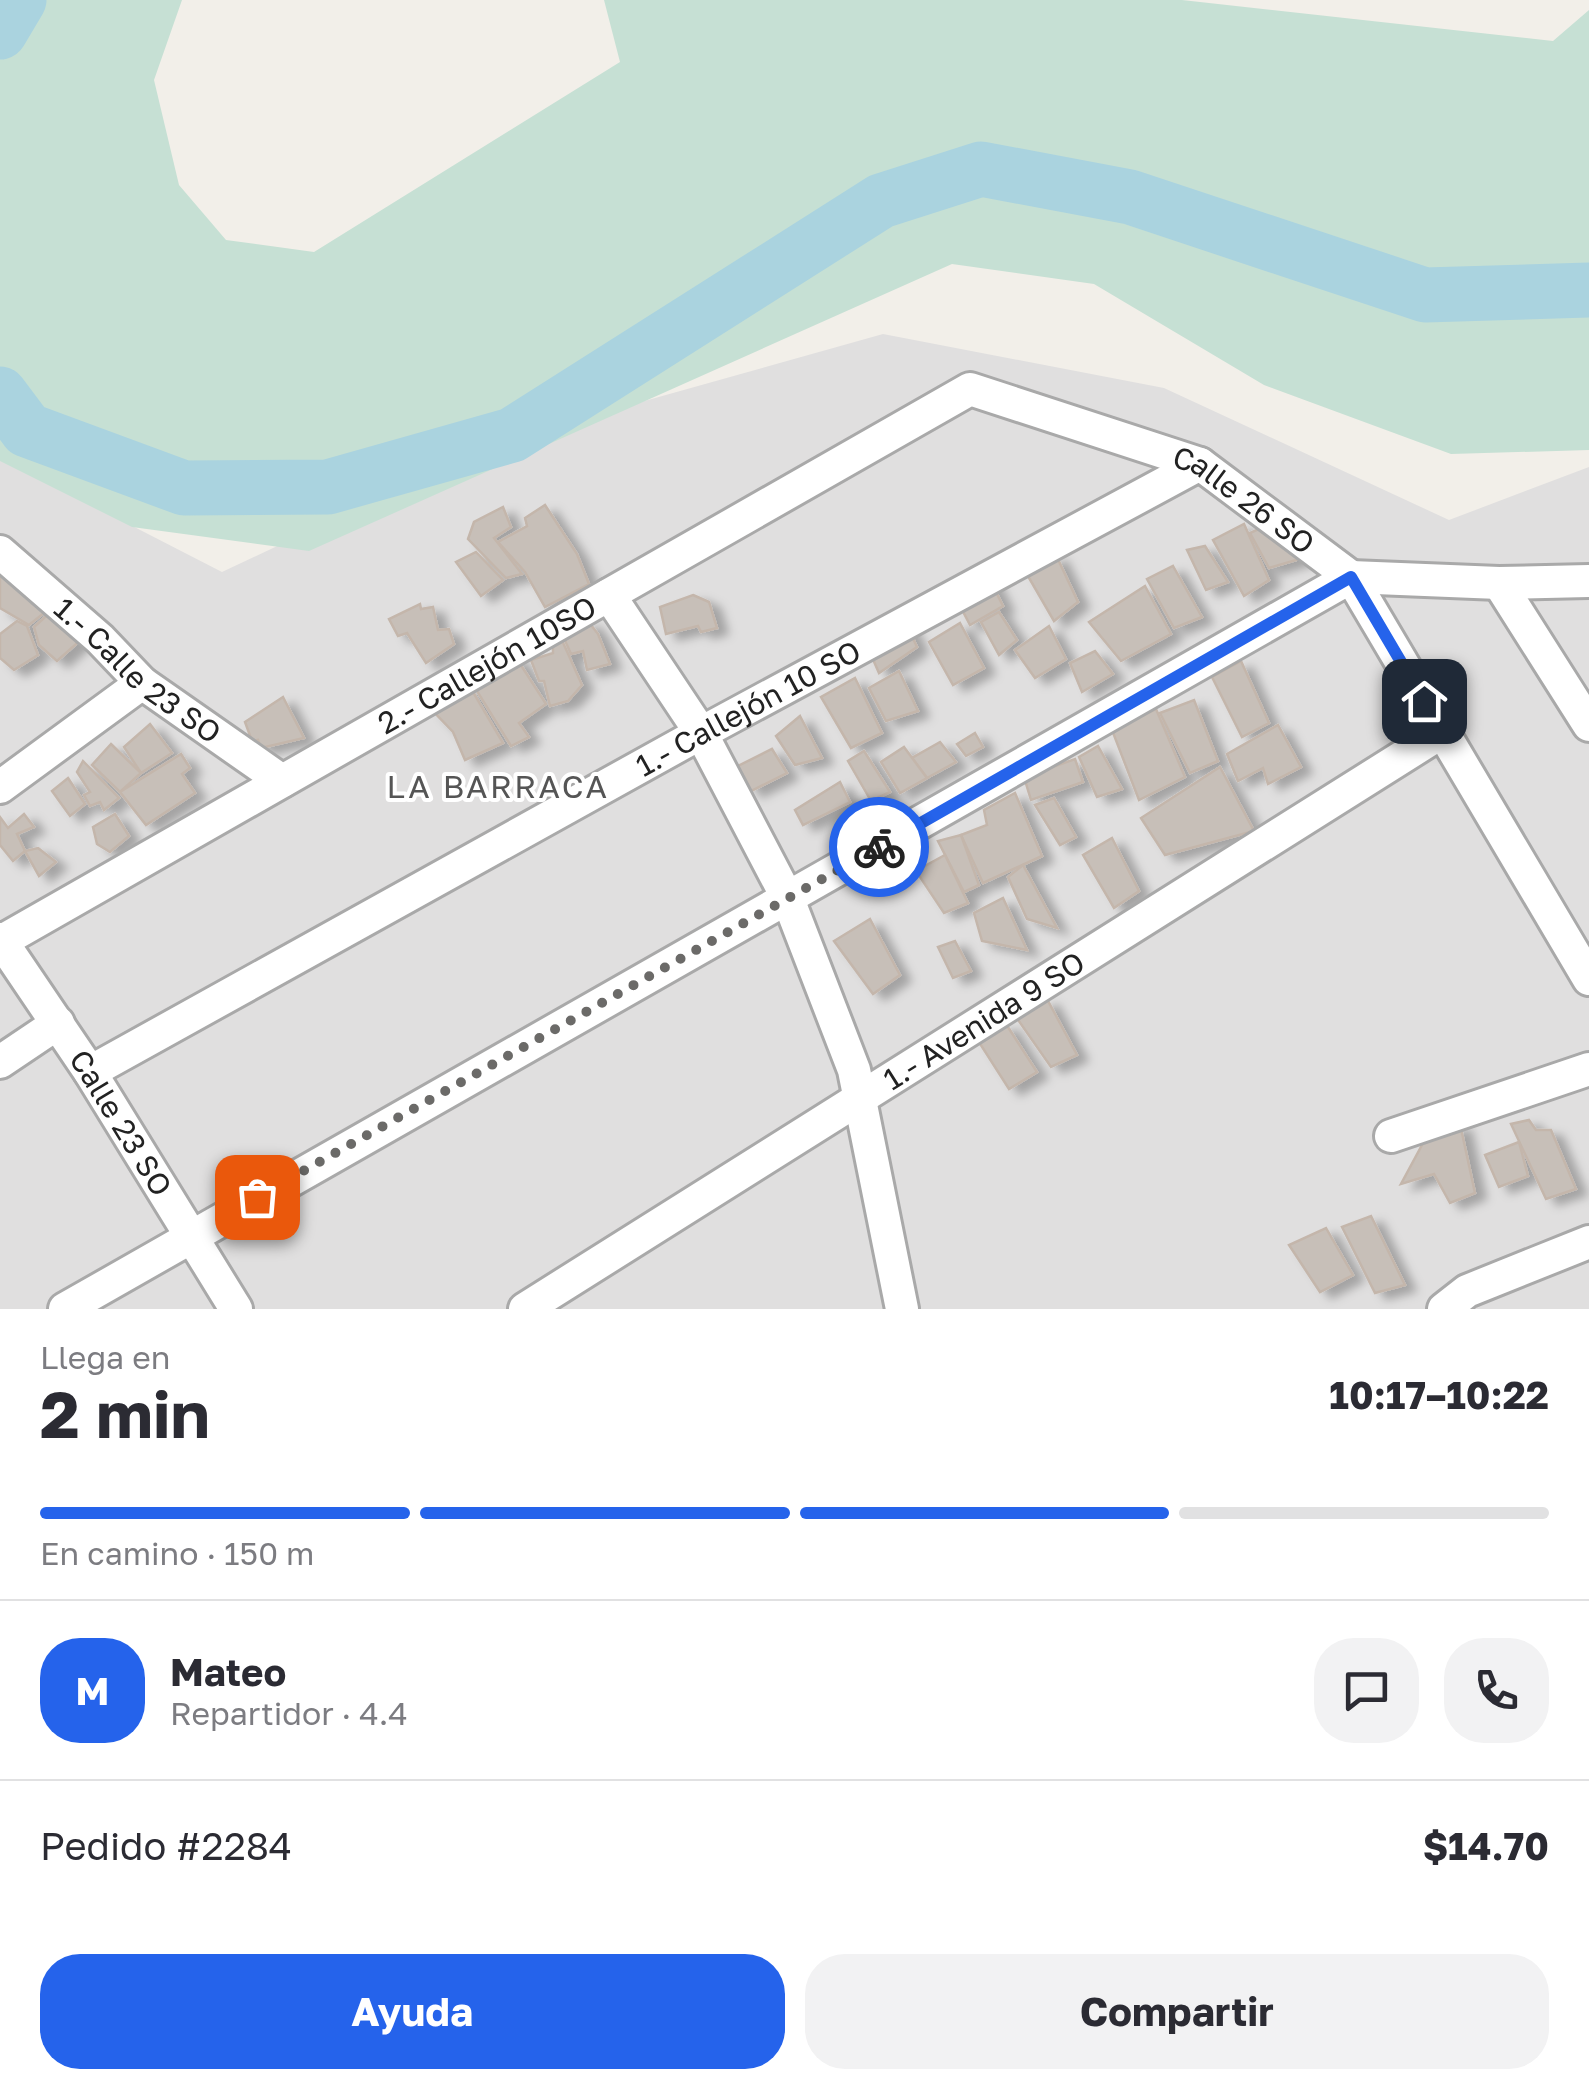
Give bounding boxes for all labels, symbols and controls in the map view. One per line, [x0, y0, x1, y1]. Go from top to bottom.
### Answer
street label: Calle 26 SO [1169, 438, 1322, 561]
street label: 2.- Callejón 10SO [371, 588, 602, 741]
street label: 1.- Calle 23 SO [47, 590, 228, 751]
street label: 1.- Callejón 10 SO [629, 633, 867, 784]
pin [1382, 659, 1467, 744]
icon: home [1397, 674, 1452, 729]
district label: LA BARRACA [387, 767, 609, 805]
courier [829, 797, 929, 897]
icon: bike [852, 820, 907, 875]
street label: 1.- Avenida 9 SO [876, 944, 1091, 1097]
street label: Calle 23 SO [62, 1043, 180, 1202]
pin [215, 1155, 300, 1240]
icon: bag [230, 1170, 285, 1225]
text: Llega en [40, 1338, 170, 1376]
text: 10:17–10:22 [1329, 1372, 1549, 1417]
text: 2 min [40, 1374, 210, 1452]
text: En camino · 150 m [40, 1534, 314, 1572]
button: chat [1314, 1638, 1419, 1743]
button: phone [1444, 1638, 1549, 1743]
text: Mateo [170, 1649, 286, 1694]
text: M [76, 1668, 109, 1713]
text: Repartidor · 4.4 [170, 1694, 408, 1732]
text: Pedido #2284 [40, 1823, 292, 1868]
text: $14.70 [1423, 1823, 1549, 1868]
button: Ayuda [40, 1954, 785, 2069]
button: Compartir [805, 1954, 1549, 2069]

